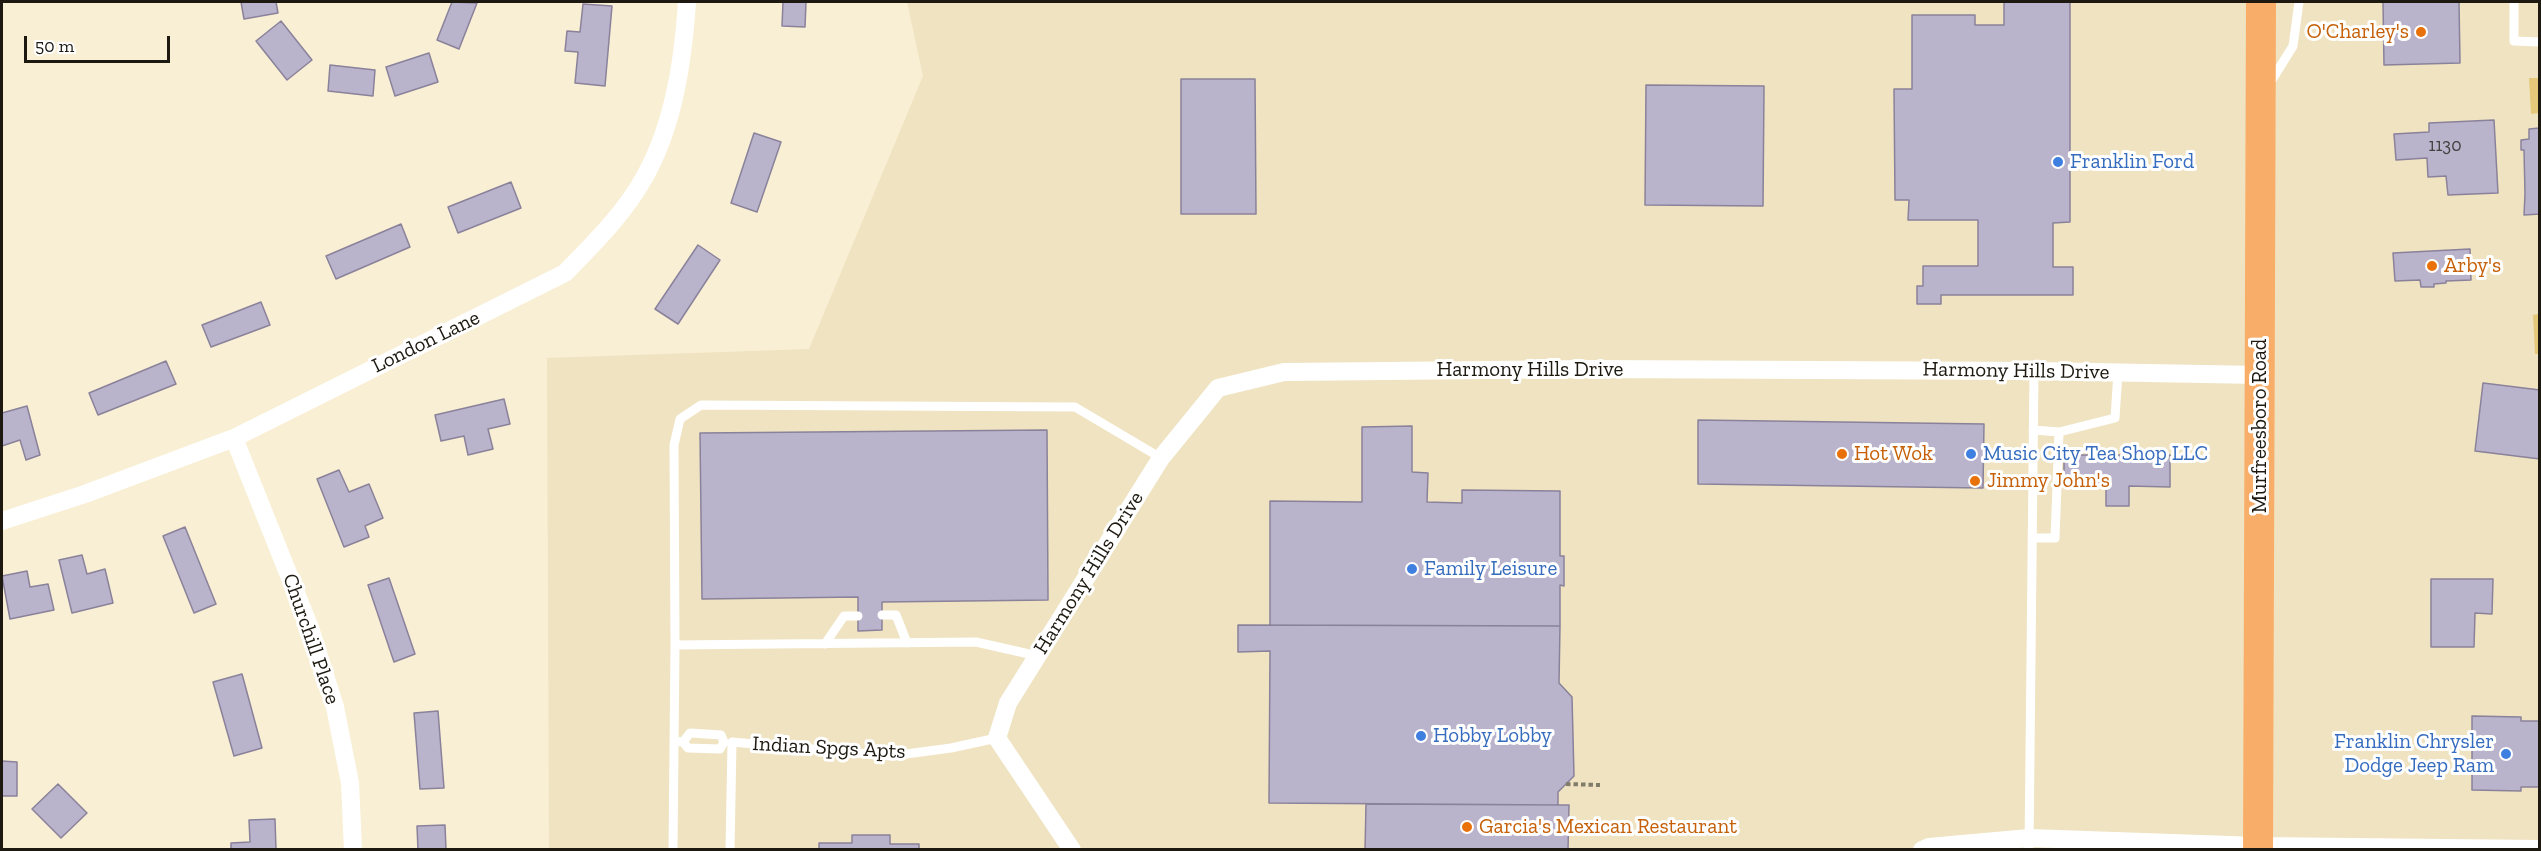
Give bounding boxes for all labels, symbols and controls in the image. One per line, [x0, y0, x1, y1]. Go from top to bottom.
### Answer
place label: O'Charley's [2307, 19, 2409, 45]
scale bar [27, 24, 172, 62]
marker: O'Charley's [2414, 25, 2428, 39]
text: 50 m [35, 35, 74, 57]
house number: 1130 [2428, 135, 2462, 157]
place label: Franklin Ford [2070, 149, 2194, 175]
marker: Franklin Ford [2051, 155, 2065, 169]
place label: Arby's [2444, 253, 2501, 279]
marker: Arby's [2425, 259, 2439, 273]
street label: London Lane [368, 305, 484, 379]
street label: Murfreesboro Road [2247, 339, 2273, 513]
street label: Harmony Hills Drive [1437, 357, 1623, 383]
street label: Harmony Hills Drive [1922, 357, 2110, 385]
place label: Hot Wok [1854, 441, 1933, 467]
place label: Music City Tea Shop LLC [1983, 441, 2208, 467]
marker: Hot Wok [1835, 447, 1849, 461]
marker: Music City Tea Shop LLC [1964, 447, 1978, 461]
place label: Jimmy John's [1987, 468, 2110, 494]
marker: Jimmy John's [1968, 474, 1982, 488]
street label: Harmony Hills Drive [1029, 487, 1149, 659]
place label: Family Leisure [1424, 556, 1557, 582]
marker: Family Leisure [1405, 562, 1419, 576]
street label: Churchill Place [277, 570, 345, 708]
place label: Hobby Lobby [1433, 723, 1552, 749]
marker: Hobby Lobby [1414, 729, 1428, 743]
place label: Franklin Chrysler Dodge Jeep Ram [2334, 729, 2494, 779]
street label: Indian Spgs Apts [752, 731, 906, 765]
marker: Franklin Chrysler Dodge Jeep Ram [2499, 747, 2513, 761]
place label: Garcia's Mexican Restaurant [1479, 814, 1737, 840]
marker: Garcia's Mexican Restaurant [1460, 820, 1474, 834]

